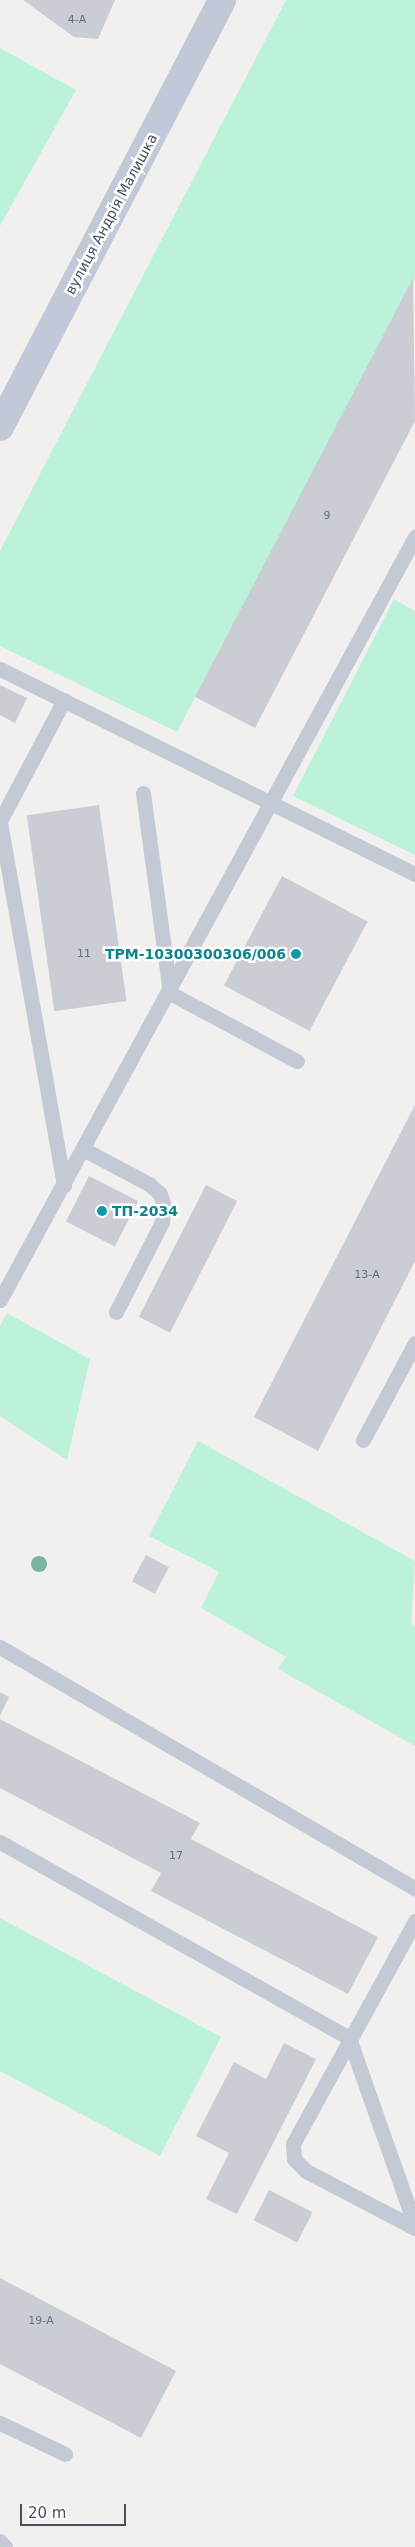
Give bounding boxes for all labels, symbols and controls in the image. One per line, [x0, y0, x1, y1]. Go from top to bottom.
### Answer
house number: 4-А [68, 13, 86, 27]
street label: вулиця Андрія Малишка [61, 131, 161, 297]
house number: 9 [324, 509, 330, 523]
place label: ТРМ-10300300306/006 [105, 946, 286, 962]
house number: 11 [77, 947, 91, 961]
marker: ТРМ-10300300306/006 [290, 948, 302, 960]
place label: ТП-2034 [112, 1203, 178, 1219]
marker: ТП-2034 [96, 1205, 108, 1217]
house number: 13-А [354, 1268, 380, 1282]
house number: 17 [169, 1849, 183, 1863]
house number: 19-А [28, 2314, 54, 2328]
scale bar [22, 2494, 129, 2526]
text: 20 m [28, 2504, 66, 2522]

